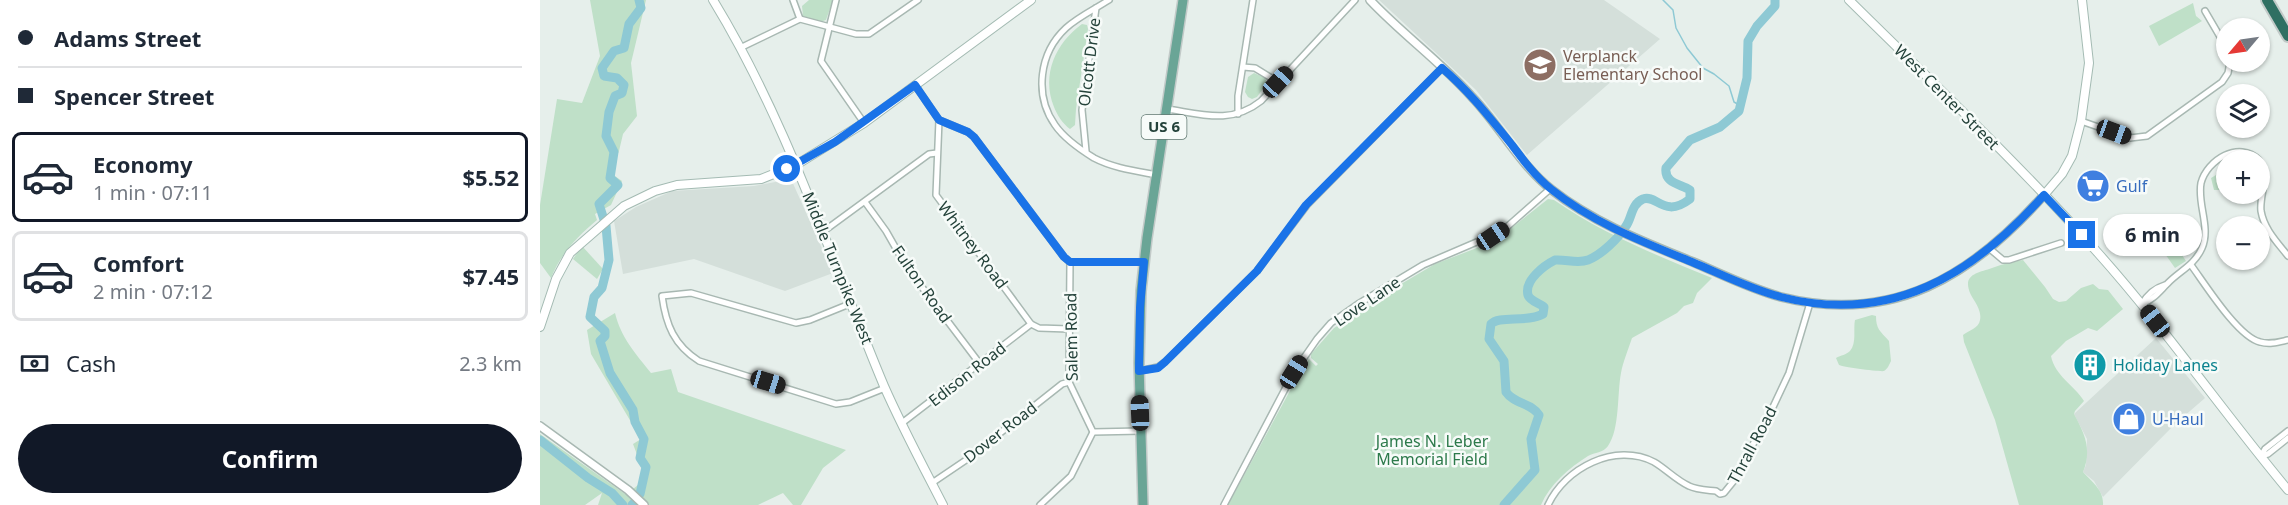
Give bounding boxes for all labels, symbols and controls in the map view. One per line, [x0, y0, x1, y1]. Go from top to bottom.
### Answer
street label: Olcott Drive [1073, 16, 1105, 108]
north arrow [2216, 18, 2270, 72]
map controls [2216, 18, 2270, 270]
text: Adams Street [54, 23, 201, 53]
street label: West Center Street [1890, 40, 2005, 155]
place label: Verplanck Elementary School [1563, 45, 1702, 85]
school or university icon: Verplanck Elementary School [1522, 47, 1558, 83]
car [1259, 63, 1297, 101]
text: Spencer Street [54, 81, 214, 111]
button: layers [2216, 84, 2270, 138]
road number: US 6 [1142, 115, 1186, 139]
car [2094, 117, 2134, 147]
text: Economy [93, 149, 192, 179]
icon: car [21, 150, 75, 204]
button: + [2216, 150, 2270, 204]
route start [773, 155, 800, 182]
text: $5.52 [462, 162, 519, 192]
supermarket icon: Gulf [2075, 168, 2111, 204]
place label: Gulf [2116, 175, 2149, 197]
text: 1 min · 07:11 [93, 179, 213, 206]
street label: Middle Turnpike West [797, 188, 879, 348]
street label: Whitney Road [933, 197, 1013, 293]
callout: 6 min [2103, 214, 2202, 256]
button: − [2216, 216, 2270, 270]
car [1473, 218, 1513, 254]
route end [2068, 221, 2095, 248]
text: 6 min [2125, 221, 2180, 248]
street label: Fulton Road [887, 241, 957, 327]
text: Comfort [93, 248, 184, 278]
icon: car [21, 249, 75, 303]
text: $7.45 [462, 261, 519, 291]
street label: Love Lane [1330, 271, 1404, 331]
text: 2 min · 07:12 [93, 278, 213, 305]
street label: Salem Road [1059, 293, 1083, 381]
car [2137, 301, 2173, 341]
street label: Edison Road [924, 337, 1010, 411]
icon: cash [18, 347, 51, 380]
building icon: Holiday Lanes [2072, 347, 2108, 383]
text: Cash [66, 348, 116, 378]
text: 2.3 km [459, 350, 522, 377]
car [1277, 352, 1311, 392]
place label: Holiday Lanes [2113, 354, 2218, 376]
car [748, 368, 788, 396]
car [1130, 395, 1150, 431]
street label: Dover Road [959, 396, 1041, 468]
shop icon: U-Haul [2111, 401, 2147, 437]
street label: Thrall Road [1722, 402, 1782, 488]
place label: U-Haul [2152, 408, 2204, 430]
button: Confirm [18, 424, 522, 493]
park label: James N. Leber Memorial Field [1374, 430, 1489, 470]

